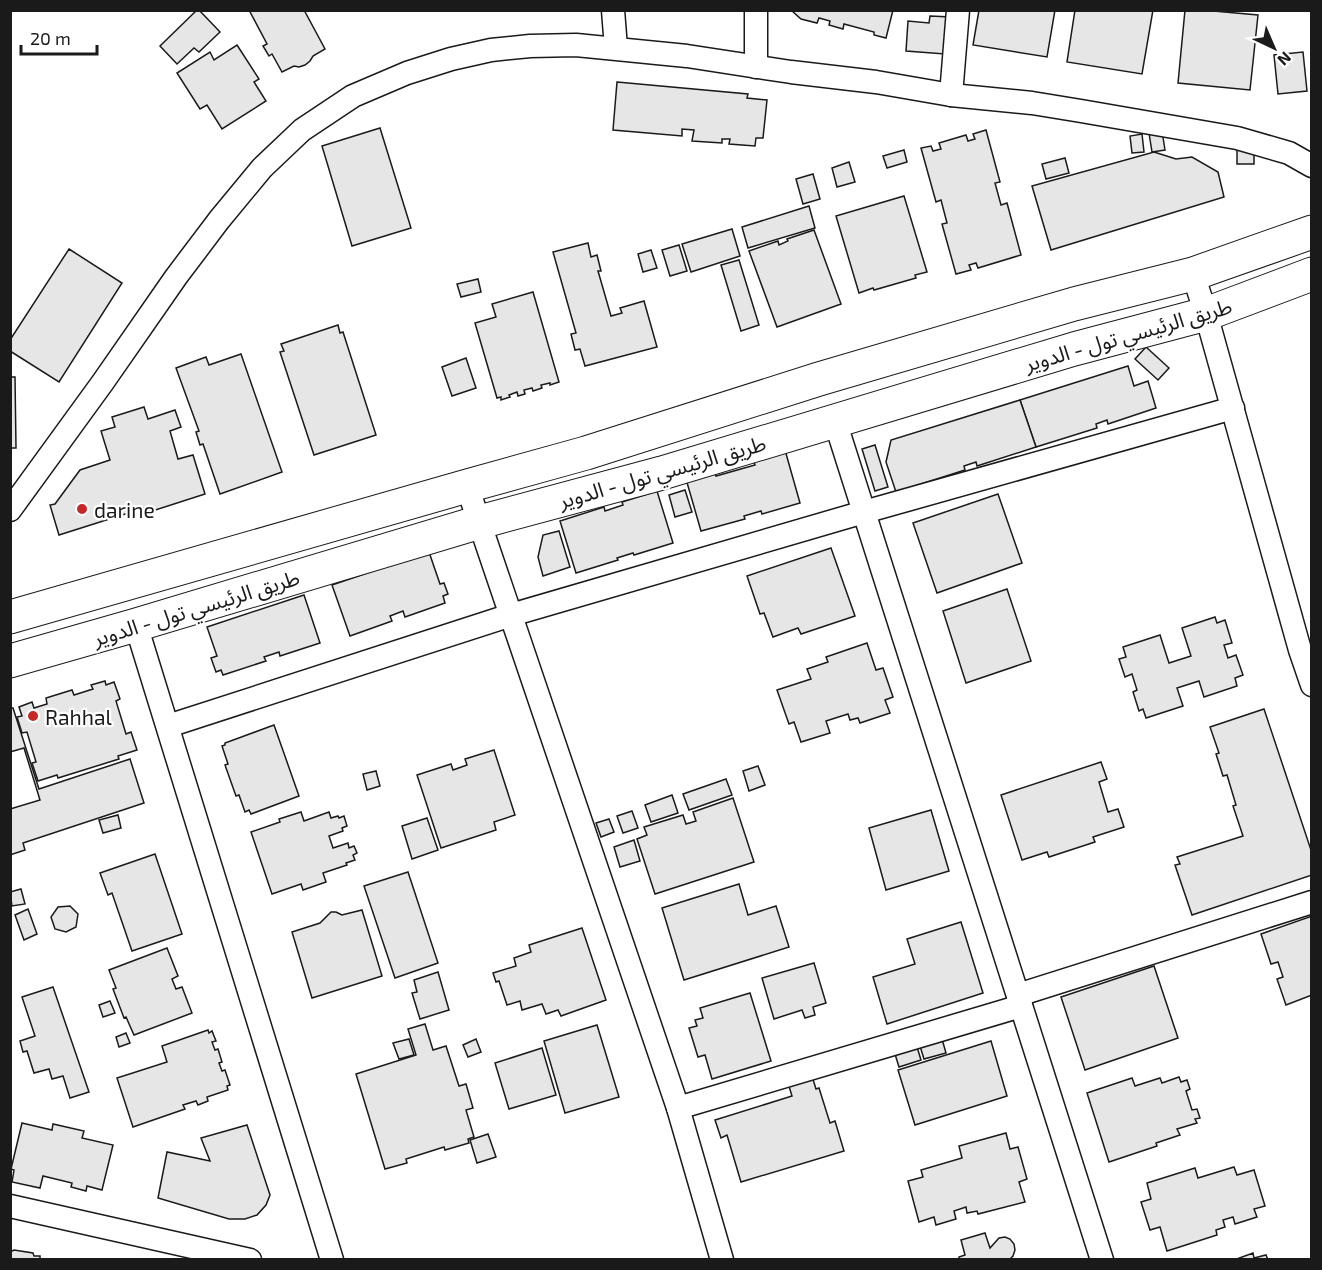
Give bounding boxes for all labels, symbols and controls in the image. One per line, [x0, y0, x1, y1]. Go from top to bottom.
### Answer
scale bar [21, 18, 98, 56]
north arrow [1244, 18, 1304, 78]
text: 20 m [30, 27, 71, 49]
text: N [1274, 48, 1296, 70]
street label: طريق الرئيسي تول - الدوير [1020, 292, 1236, 381]
street label: طريق الرئيسي تول - الدوير [554, 429, 770, 518]
place label: darine [94, 497, 155, 522]
marker: darine [75, 502, 89, 516]
street label: طريق الرئيسي تول - الدوير [89, 564, 304, 655]
place label: Rahhal [45, 704, 112, 729]
marker: Rahhal [26, 709, 40, 723]

